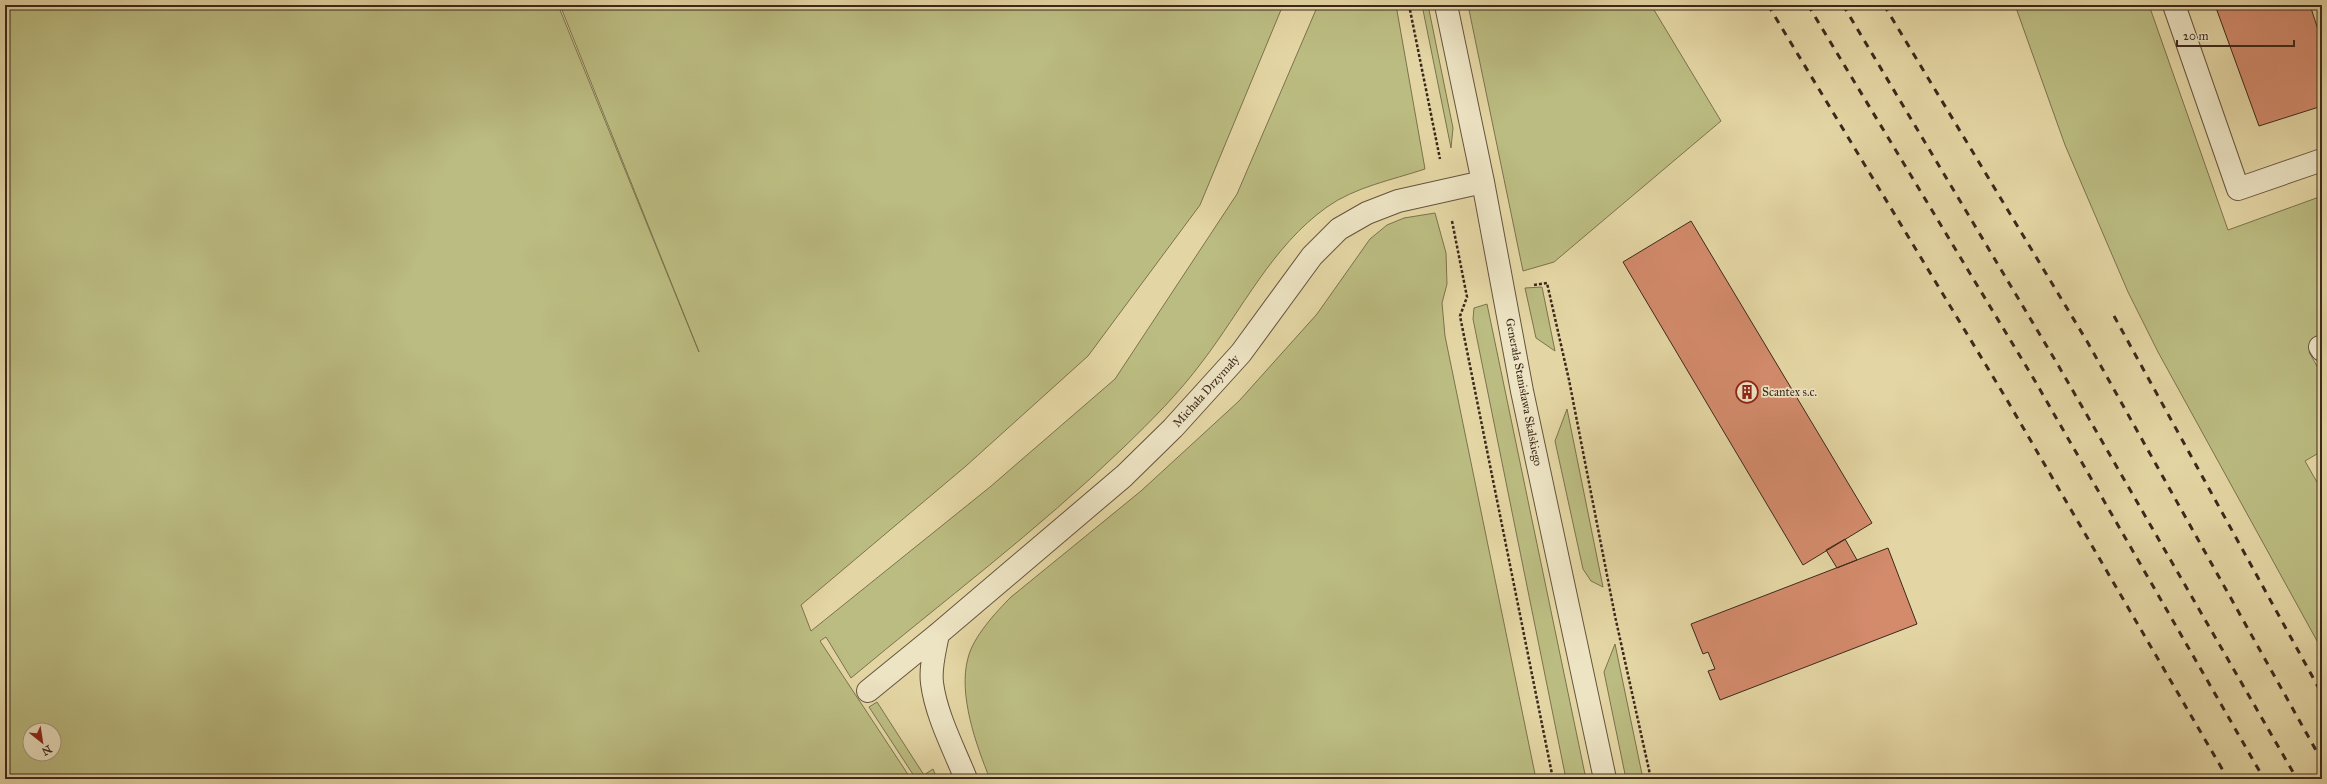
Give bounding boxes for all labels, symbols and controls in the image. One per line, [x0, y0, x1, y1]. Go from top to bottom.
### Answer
scale bar [2177, 22, 2294, 48]
text: 20 m [2183, 29, 2209, 43]
street label: Generała Stanisława Skalskiego [1502, 317, 1545, 467]
street label: Michała Drzymały [1170, 352, 1242, 430]
building icon: Scantex s.c. [1734, 379, 1760, 405]
place label: Scantex s.c. [1762, 385, 1817, 399]
north arrow [22, 722, 62, 762]
text: N [39, 742, 54, 759]

